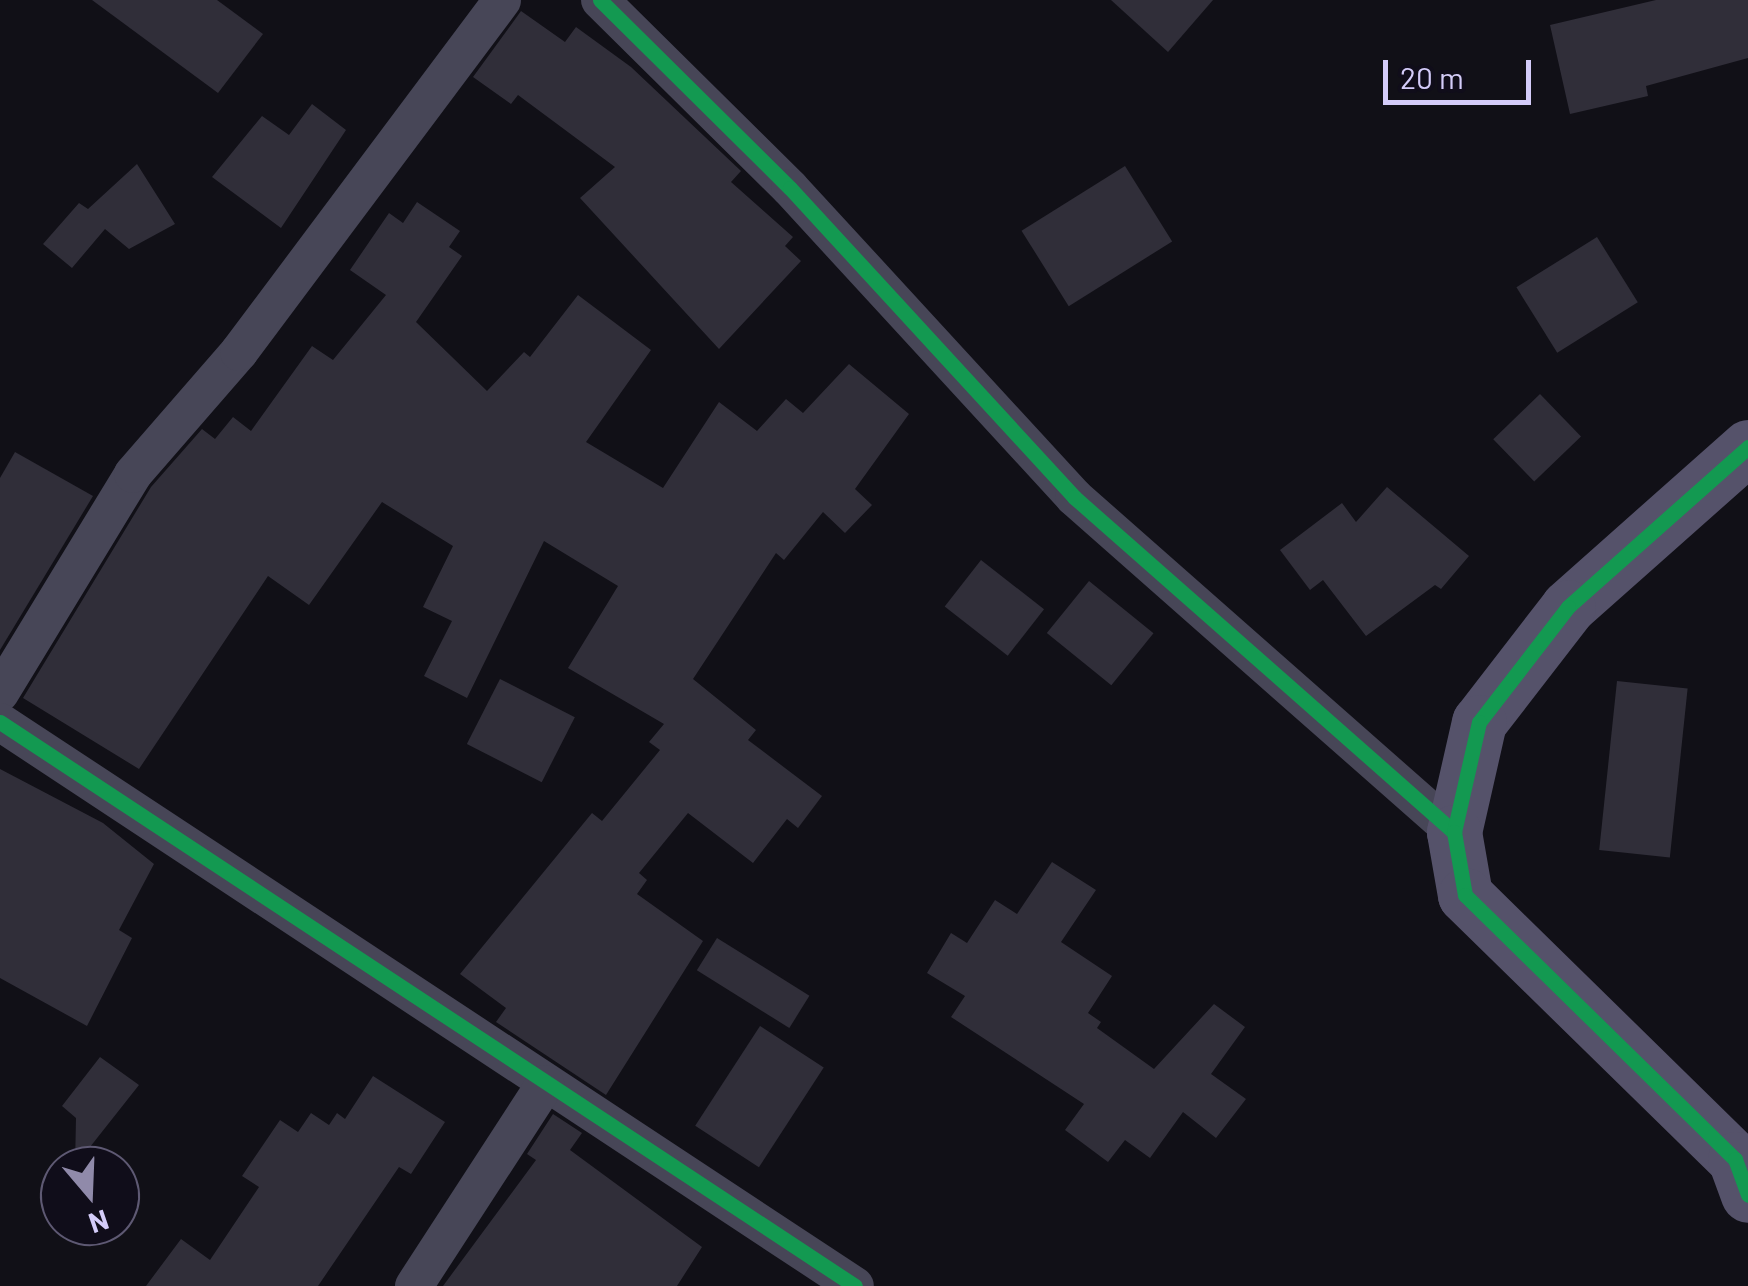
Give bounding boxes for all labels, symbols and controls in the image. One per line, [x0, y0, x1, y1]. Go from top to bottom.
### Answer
scale bar [1388, 40, 1536, 102]
text: 20 m [1400, 59, 1464, 95]
north arrow [40, 1146, 140, 1246]
text: N [85, 1203, 113, 1242]

